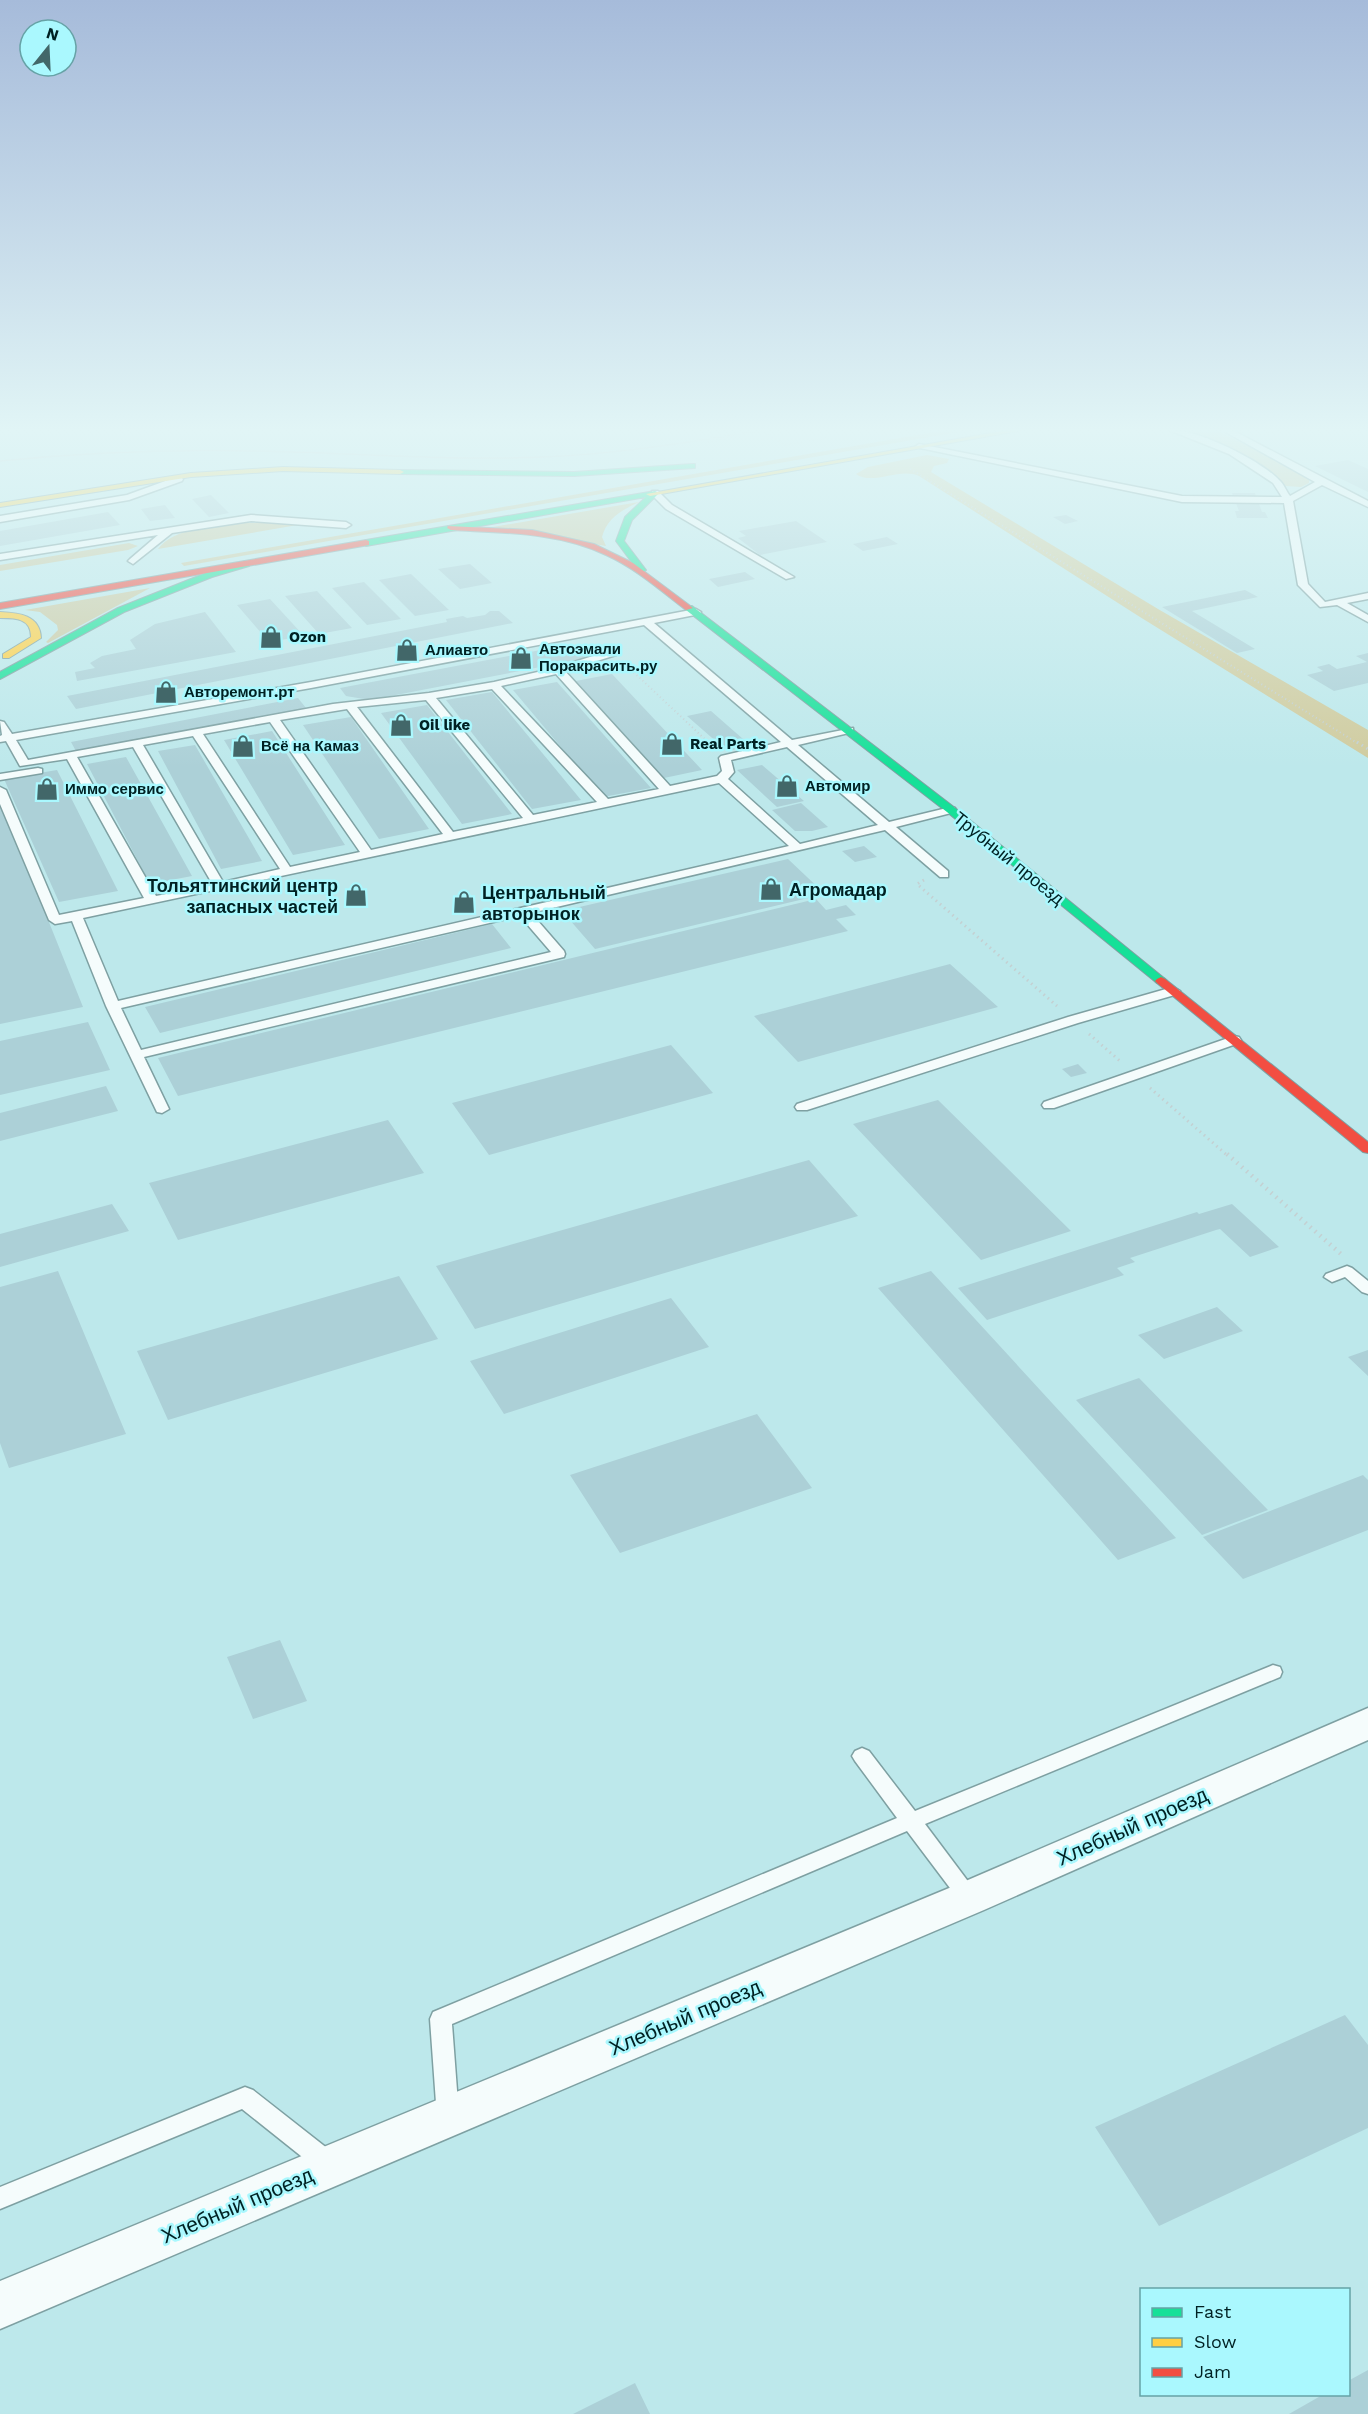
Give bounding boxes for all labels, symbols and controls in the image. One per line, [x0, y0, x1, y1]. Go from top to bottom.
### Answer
north arrow [18, 18, 78, 78]
text: N [44, 23, 61, 45]
shop icon: Ozon [258, 624, 284, 650]
place label: Ozon [289, 628, 326, 646]
shop icon: Алиавто [394, 637, 420, 663]
place label: Автоэмали Поракрасить.ру [539, 640, 658, 675]
place label: Алиавто [425, 641, 488, 659]
shop icon: Автоэмали Поракрасить.ру [508, 645, 534, 671]
shop icon: Авторемонт.рт [153, 679, 179, 705]
place label: Авторемонт.рт [184, 683, 295, 701]
shop icon: Oil like [388, 712, 414, 738]
place label: Oil like [419, 716, 471, 734]
shop icon: Real Parts [659, 731, 685, 757]
shop icon: Всё на Камаз [230, 733, 256, 759]
place label: Real Parts [690, 735, 766, 753]
place label: Всё на Камаз [261, 737, 359, 755]
shop icon: Автомир [774, 773, 800, 799]
shop icon: Иммо сервис [34, 776, 60, 802]
place label: Автомир [805, 777, 870, 795]
place label: Иммо сервис [65, 780, 164, 798]
street label: Трубный проезд [949, 807, 1069, 909]
place label: Тольяттинский центр запасных частей [147, 875, 338, 917]
shop icon: Агромадар [758, 876, 784, 902]
place label: Агромадар [789, 879, 887, 900]
shop icon: Тольяттинский центр запасных частей [343, 882, 369, 908]
place label: Центральный авторынок [482, 882, 606, 924]
shop icon: Центральный авторынок [451, 889, 477, 915]
street label: Хлебный проезд [1053, 1781, 1211, 1871]
street label: Хлебный проезд [605, 1974, 765, 2060]
street label: Хлебный проезд [157, 2162, 317, 2248]
legend [1140, 2288, 1350, 2396]
text: Fast [1194, 2301, 1232, 2322]
text: Slow [1194, 2331, 1237, 2352]
text: Jam [1194, 2361, 1231, 2382]

